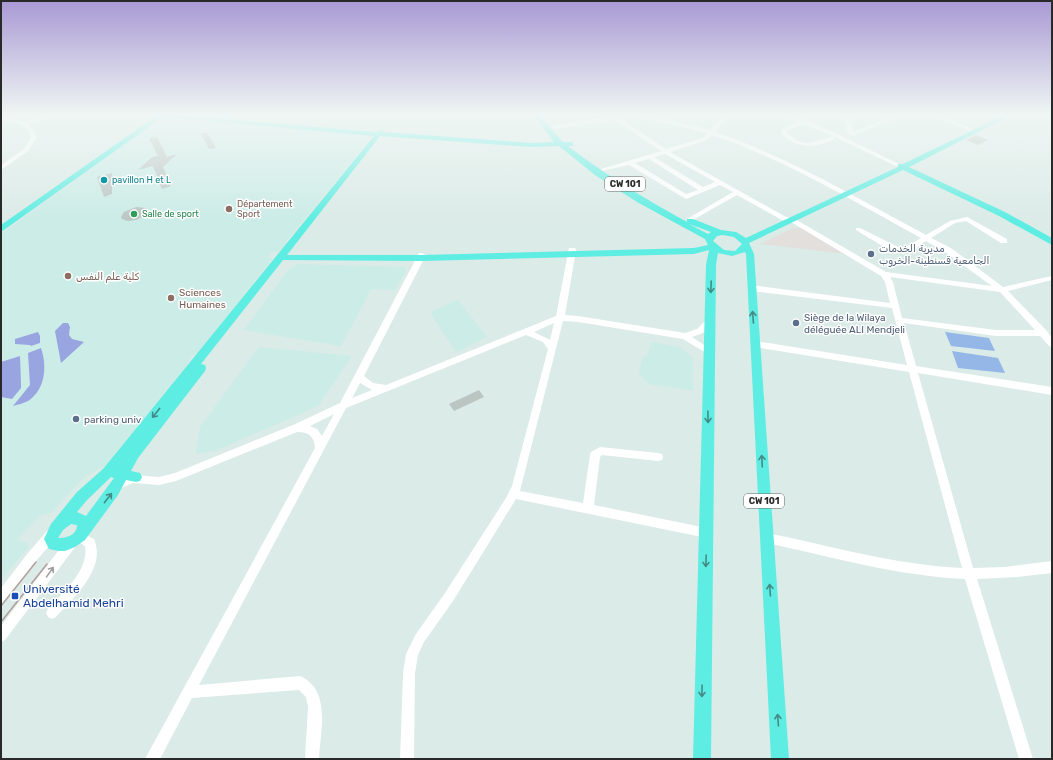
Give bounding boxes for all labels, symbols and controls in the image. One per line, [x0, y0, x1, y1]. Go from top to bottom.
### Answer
marker: pavillon H et L [99, 175, 109, 185]
place label: pavillon H et L [112, 175, 171, 185]
road number: CW 101 [605, 177, 645, 191]
place label: Département Sport [237, 199, 293, 219]
marker: Département Sport [224, 204, 234, 214]
marker: Salle de sport [129, 209, 139, 219]
place label: Salle de sport [142, 209, 199, 219]
place label: مديرية الخدمات الجامعية قسنطينة-الخروب [879, 243, 989, 267]
marker: مديرية الخدمات الجامعية قسنطينة-الخروب [866, 249, 876, 259]
marker: كلية علم النفس [63, 271, 73, 281]
place label: كلية علم النفس [76, 271, 140, 283]
one-way arrow [707, 280, 715, 293]
place label: Sciences Humaines [179, 287, 226, 311]
marker: Sciences Humaines [166, 293, 176, 303]
one-way arrow [749, 311, 756, 324]
place label: Siège de la Wilaya déléguée ALI Mendjeli [804, 312, 905, 336]
marker: Siège de la Wilaya déléguée ALI Mendjeli [791, 318, 801, 328]
one-way arrow [151, 408, 160, 419]
one-way arrow [704, 410, 712, 423]
marker: parking univ [71, 414, 81, 424]
place label: parking univ [84, 414, 142, 426]
one-way arrow [758, 455, 766, 468]
one-way arrow [104, 492, 112, 503]
road number: CW 101 [744, 494, 784, 508]
one-way arrow [703, 554, 710, 567]
one-way arrow [46, 566, 54, 577]
place label: Université Abdelhamid Mehri [23, 582, 124, 610]
one-way arrow [766, 584, 773, 597]
marker: Université Abdelhamid Mehri [10, 591, 20, 601]
one-way arrow [699, 684, 706, 697]
one-way arrow [774, 714, 782, 727]

